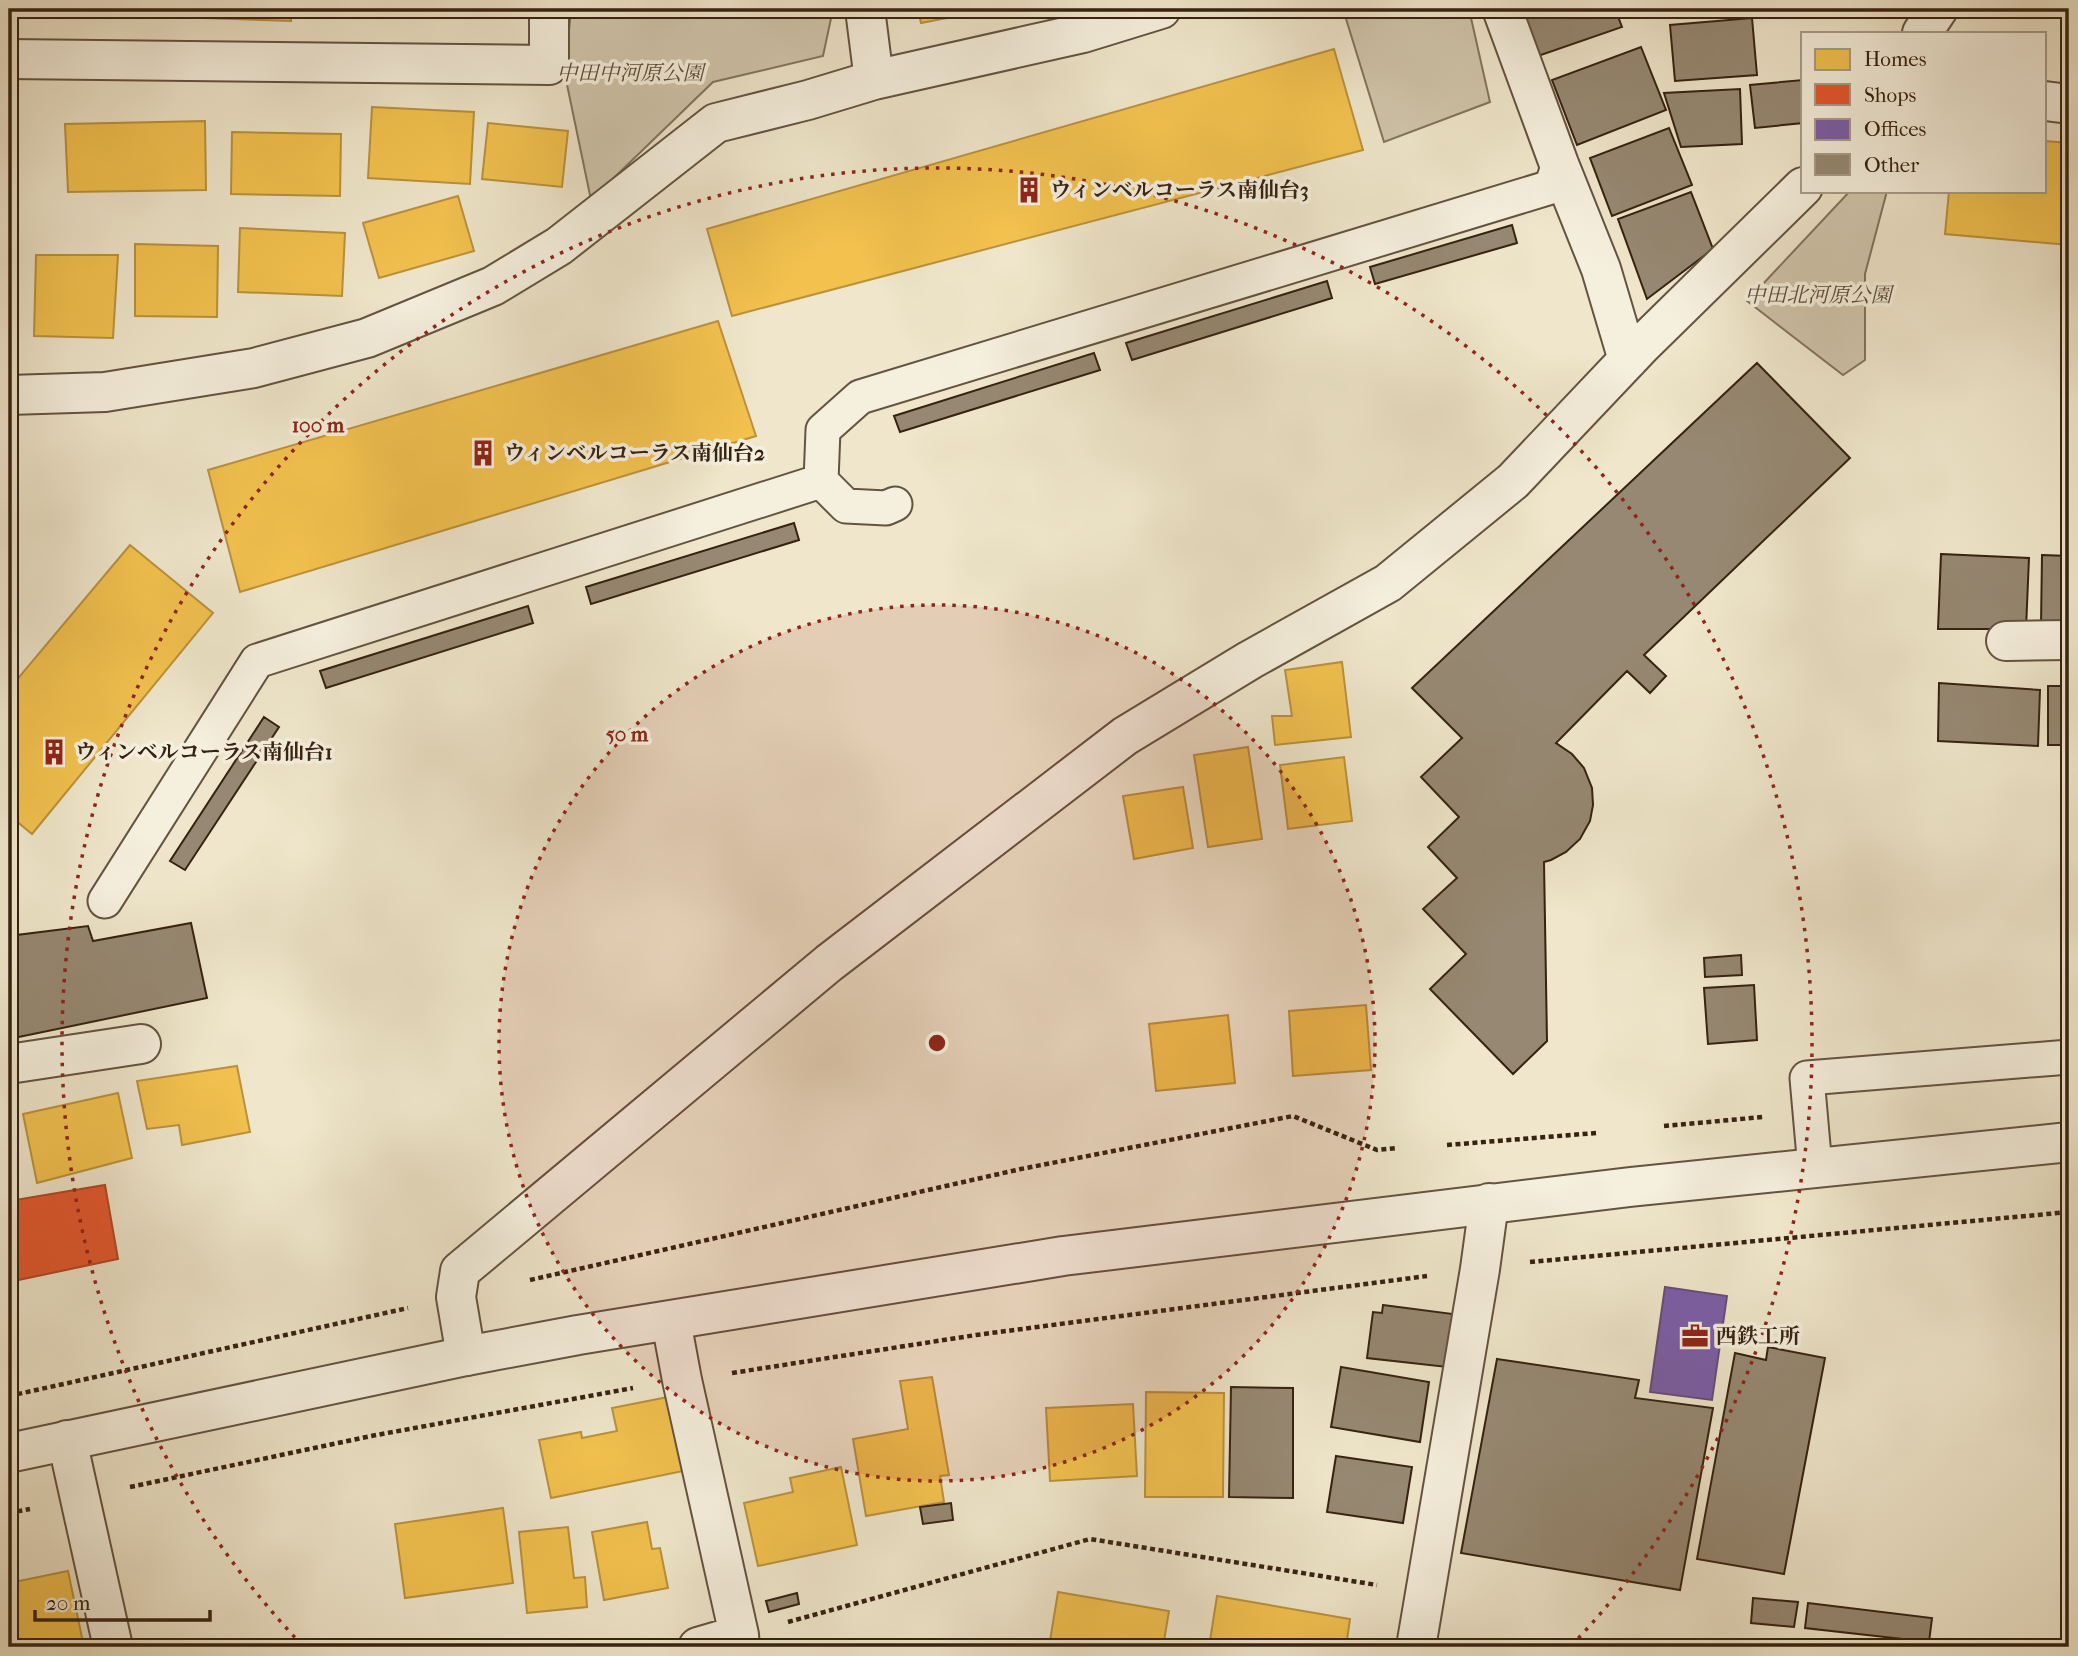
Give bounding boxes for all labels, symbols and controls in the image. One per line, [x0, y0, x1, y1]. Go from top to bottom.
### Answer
legend [1801, 32, 2046, 192]
text: Homes [1864, 47, 1927, 71]
park label: 中田中河原公園 [557, 61, 706, 85]
text: Shops [1864, 83, 1917, 107]
text: Offices [1864, 117, 1927, 141]
text: Other [1864, 153, 1919, 177]
building icon: ウィンベルコーラス南仙台3 [1014, 175, 1044, 205]
place label: ウィンベルコーラス南仙台3 [1050, 178, 1309, 202]
park label: 中田北河原公園 [1745, 283, 1894, 307]
text: 100 m [292, 413, 345, 437]
building icon: ウィンベルコーラス南仙台2 [468, 438, 498, 468]
place label: ウィンベルコーラス南仙台2 [504, 441, 765, 465]
text: 50 m [606, 722, 649, 746]
building icon: ウィンベルコーラス南仙台1 [39, 737, 69, 767]
place label: ウィンベルコーラス南仙台1 [75, 740, 333, 764]
centre of rings [925, 1031, 949, 1055]
office icon: 西鉄工所 [1680, 1321, 1710, 1351]
place label: 西鉄工所 [1716, 1324, 1800, 1348]
scale bar [35, 1579, 210, 1623]
text: 20 m [46, 1591, 91, 1615]

